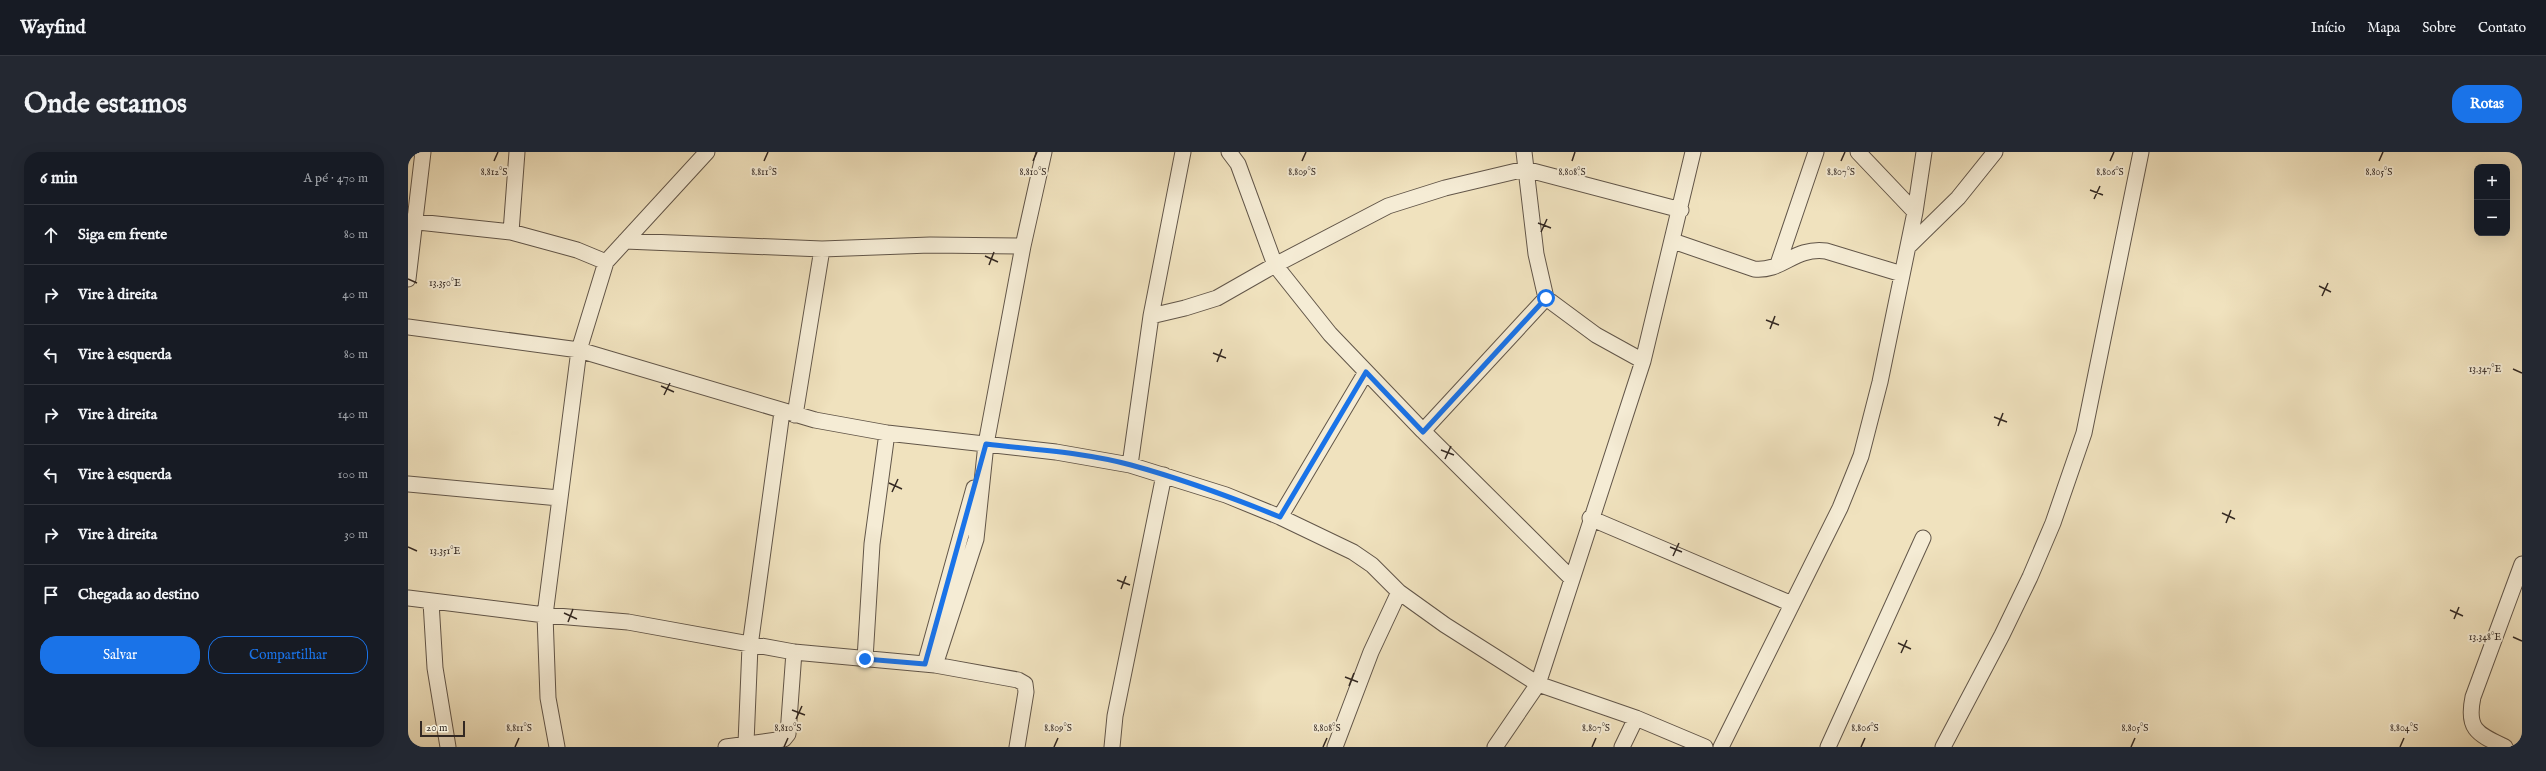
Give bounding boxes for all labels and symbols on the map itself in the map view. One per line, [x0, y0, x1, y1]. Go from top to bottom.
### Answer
text: 8.812°S [481, 166, 507, 179]
text: 8.811°S [751, 166, 777, 179]
text: 8.810°S [1020, 166, 1046, 179]
text: 8.809°S [1288, 166, 1316, 179]
text: 8.808°S [1558, 166, 1586, 179]
text: 8.807°S [1827, 166, 1855, 179]
text: 8.806°S [2096, 166, 2124, 179]
text: 8.805°S [2366, 166, 2392, 179]
text: 13.350°E [429, 277, 461, 290]
route start [1537, 289, 1555, 307]
text: 13.347°E [2469, 363, 2501, 376]
text: 13.351°E [430, 545, 460, 558]
text: 13.348°E [2469, 631, 2501, 644]
route end [856, 650, 874, 668]
scale bar [420, 719, 465, 738]
text: 8.811°S [506, 722, 532, 735]
text: 8.810°S [775, 722, 801, 735]
text: 8.809°S [1044, 722, 1072, 735]
text: 8.808°S [1313, 722, 1341, 735]
text: 8.807°S [1582, 722, 1610, 735]
text: 8.806°S [1851, 722, 1879, 735]
text: 8.805°S [2122, 722, 2148, 735]
text: 8.804°S [2390, 722, 2418, 735]

